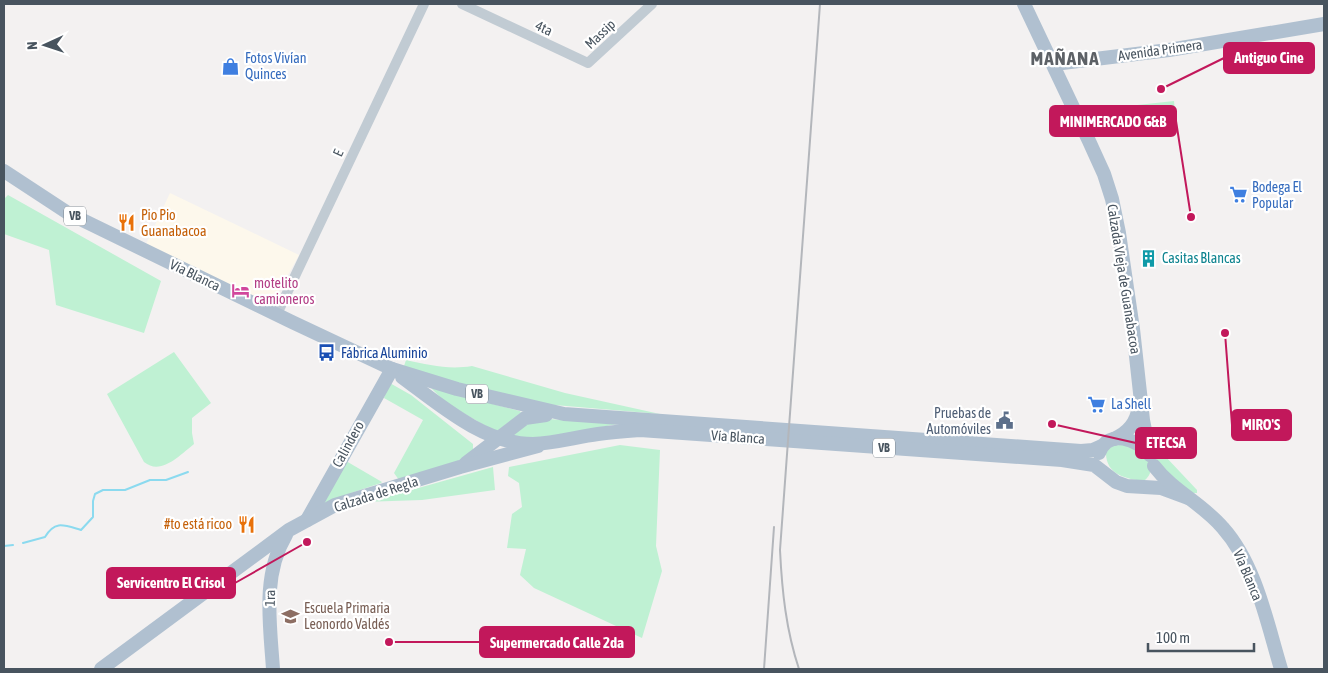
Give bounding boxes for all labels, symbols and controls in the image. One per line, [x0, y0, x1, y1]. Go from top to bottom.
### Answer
street label: Massip [582, 16, 619, 52]
street label: 4ta [533, 17, 555, 39]
north arrow [20, 20, 70, 70]
street label: Avenida Primera [1117, 36, 1203, 64]
text: N [24, 41, 40, 50]
callout: Antiguo Cine [1224, 43, 1314, 73]
district label: MAÑANA [1030, 47, 1100, 69]
text: Antiguo Cine [1233, 49, 1304, 66]
place label: Fotos Vivían Quinces [245, 50, 307, 82]
shop icon: Fotos Vivían Quinces [221, 56, 241, 76]
callout: MINIMERCADO G&B [1050, 106, 1176, 136]
text: MINIMERCADO G&B [1060, 113, 1167, 130]
street label: E [329, 147, 347, 159]
place label: Bodega El Popular [1252, 179, 1302, 211]
supermarket icon: Bodega El Popular [1228, 185, 1248, 205]
street label: Calzada Vieja de Guanabacoa [1104, 203, 1144, 355]
road number: VB [64, 207, 86, 226]
place label: Pio Pio Guanabacoa [141, 207, 206, 239]
restaurant icon: Pio Pio Guanabacoa [117, 213, 137, 233]
building icon: Casitas Blancas [1138, 248, 1158, 268]
place label: Casitas Blancas [1162, 250, 1241, 266]
street label: Vía Blanca [167, 256, 223, 294]
place label: motelito camioneros [254, 275, 314, 307]
hotel icon: motelito camioneros [230, 281, 250, 301]
bus stop icon: Fábrica Aluminio [317, 343, 337, 363]
place label: Fábrica Aluminio [341, 345, 428, 361]
road number: VB [466, 384, 488, 404]
supermarket icon: La Shell [1087, 394, 1107, 414]
place label: La Shell [1111, 396, 1152, 412]
place label: Pruebas de Automóviles [927, 405, 991, 437]
callout: MIRO'S [1232, 410, 1291, 440]
public building icon: Pruebas de Automóviles [995, 411, 1015, 431]
text: MIRO'S [1242, 416, 1281, 433]
street label: Calindero [329, 418, 367, 470]
street label: Vía Blanca [711, 427, 765, 447]
callout: ETECSA [1136, 428, 1196, 458]
text: ETECSA [1146, 434, 1187, 451]
road number: VB [873, 438, 895, 458]
street label: Calzada de Regla [332, 473, 420, 515]
restaurant icon: #to está ricoo [236, 514, 256, 534]
place label: #to está ricoo [164, 516, 232, 532]
street label: Vía Blanca [1230, 547, 1266, 603]
callout: Servicentro El Crisol [107, 568, 235, 598]
text: Servicentro El Crisol [117, 574, 226, 591]
street label: 1ra [262, 589, 278, 607]
place label: Escuela Primaria Leonordo Valdés [304, 600, 390, 632]
school or university icon: Escuela Primaria Leonordo Valdés [280, 606, 300, 626]
scale bar [1148, 620, 1254, 652]
callout: Supermercado Calle 2da [480, 627, 634, 657]
text: 100 m [1156, 629, 1190, 646]
text: Supermercado Calle 2da [490, 634, 624, 651]

